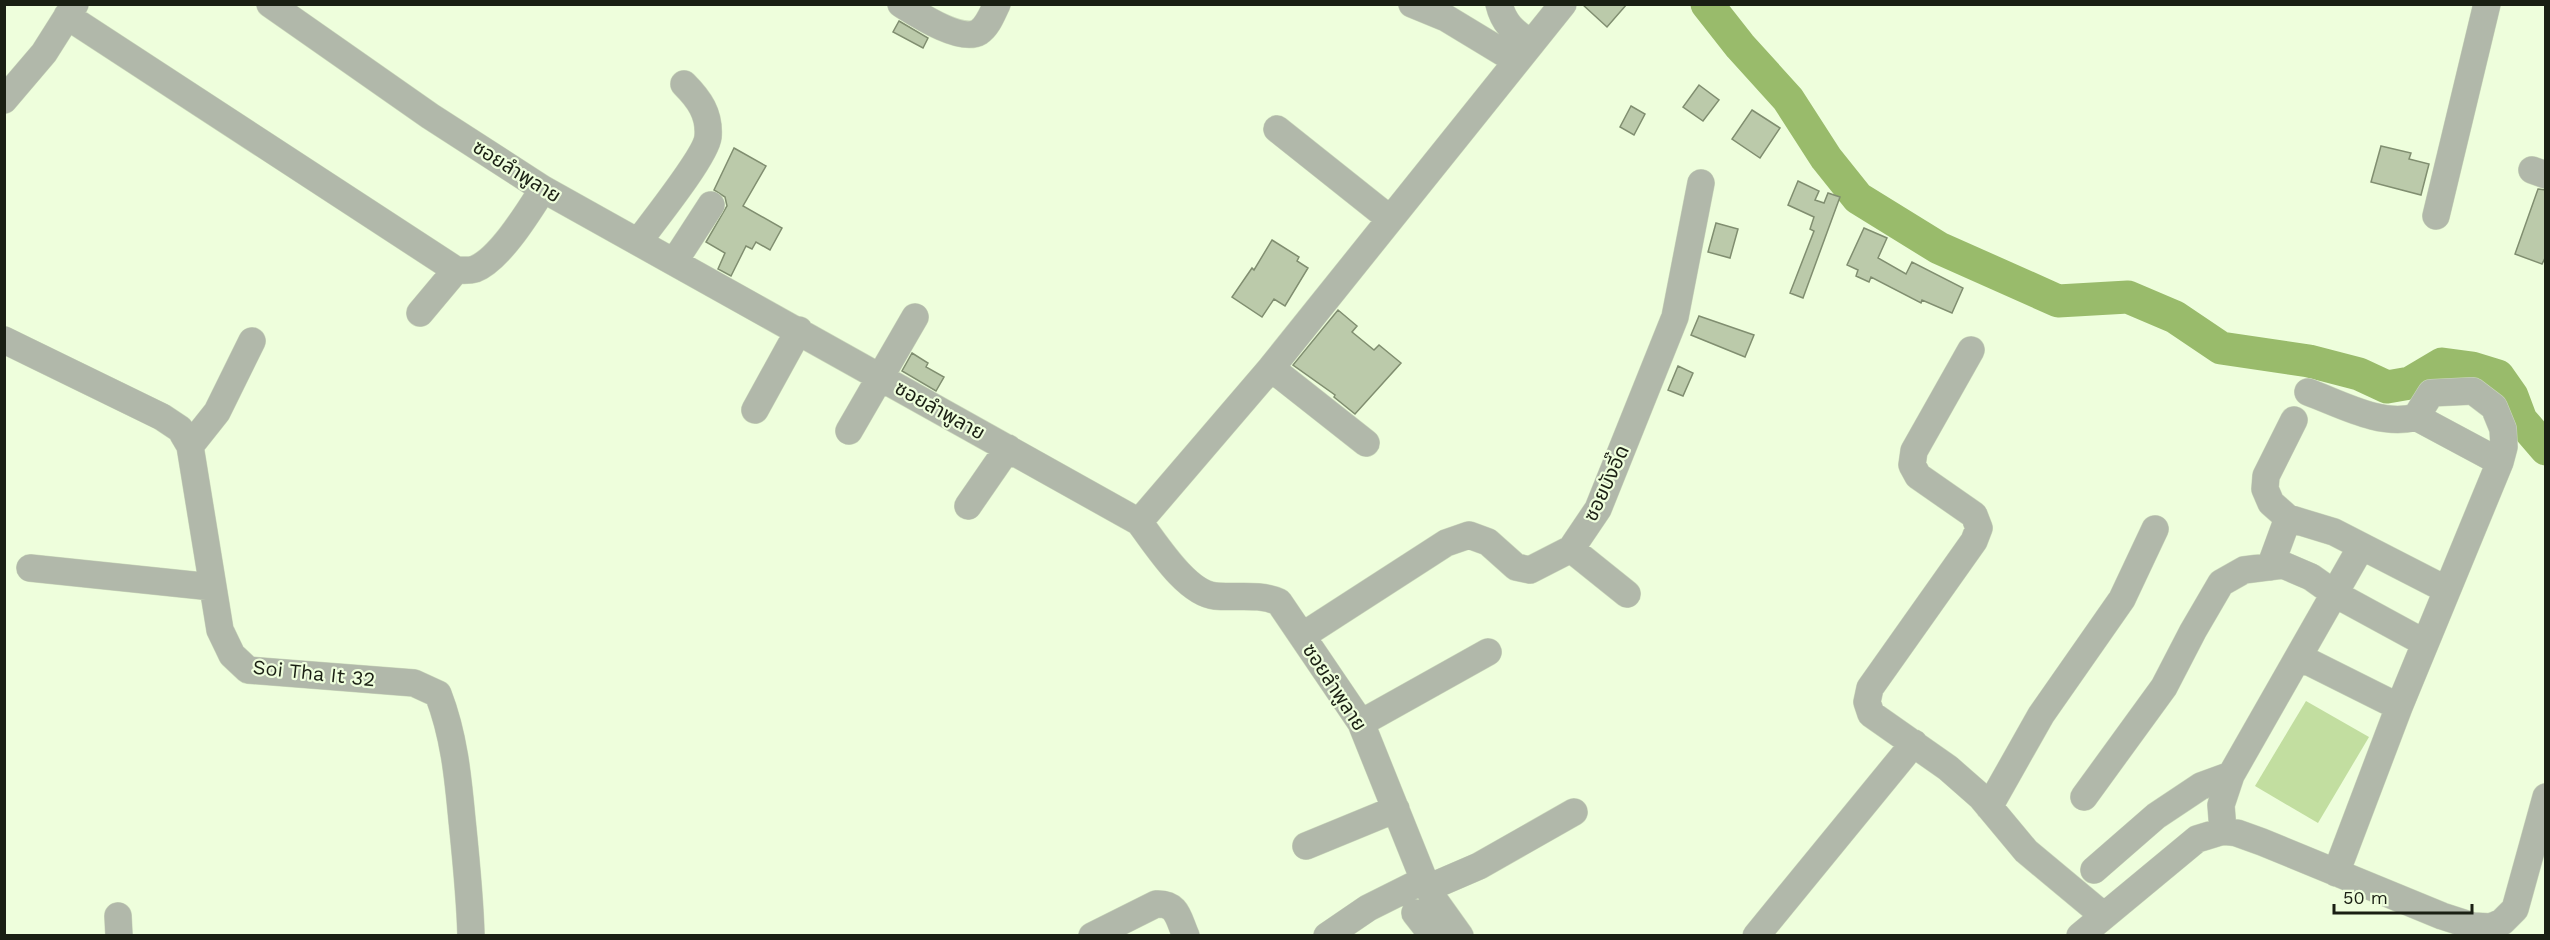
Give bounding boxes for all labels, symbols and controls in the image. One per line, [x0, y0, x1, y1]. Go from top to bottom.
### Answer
street label: ซอยลำพูลาย [468, 135, 565, 208]
street label: ซอยลำพูลาย [890, 375, 989, 445]
street label: ซอยบังอี๊ด [1576, 440, 1634, 525]
street label: ซอยลำพูลาย [1297, 639, 1372, 736]
street label: Soi Tha It 32 [252, 655, 376, 691]
scale bar [2334, 877, 2472, 915]
text: 50 m [2343, 887, 2388, 908]

